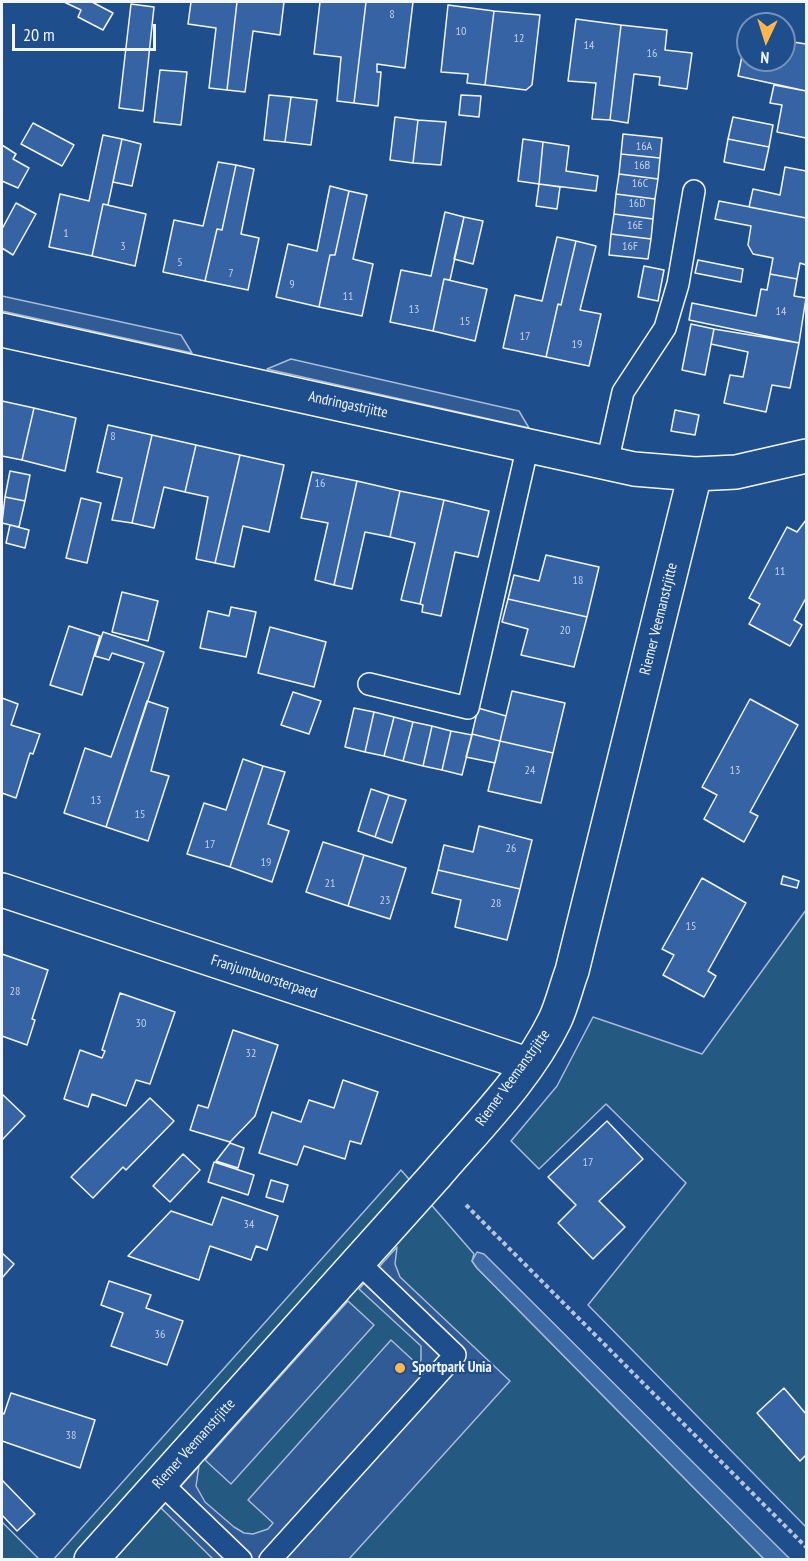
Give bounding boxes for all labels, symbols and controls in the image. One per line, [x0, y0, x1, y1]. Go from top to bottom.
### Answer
house number: 8 [389, 8, 395, 22]
scale bar [15, 12, 159, 50]
north arrow [736, 12, 796, 72]
text: 20 m [23, 23, 55, 46]
house number: 10 [456, 25, 466, 39]
house number: 12 [514, 32, 524, 46]
house number: 14 [584, 39, 594, 53]
house number: 16 [647, 47, 657, 61]
text: N [760, 48, 770, 68]
house number: 16A [636, 140, 652, 154]
house number: 16B [634, 159, 650, 173]
house number: 16C [632, 177, 648, 191]
house number: 16D [628, 197, 646, 211]
house number: 16E [627, 219, 643, 233]
house number: 1 [63, 227, 69, 241]
house number: 3 [120, 240, 126, 254]
house number: 16F [622, 240, 638, 254]
house number: 5 [177, 256, 183, 270]
house number: 7 [228, 267, 234, 281]
house number: 9 [289, 278, 295, 292]
house number: 11 [343, 290, 353, 304]
house number: 13 [409, 303, 419, 317]
house number: 14 [776, 305, 786, 319]
house number: 15 [460, 315, 470, 329]
house number: 17 [520, 330, 530, 344]
house number: 19 [572, 338, 582, 352]
street label: Andringastrjitte [307, 388, 389, 422]
house number: 8 [110, 430, 116, 444]
house number: 16 [315, 477, 325, 491]
street label: Riemer Veemanstrjitte [636, 561, 682, 677]
house number: 11 [775, 565, 785, 579]
house number: 18 [573, 574, 583, 588]
house number: 20 [560, 624, 570, 638]
house number: 24 [525, 764, 535, 778]
house number: 13 [730, 764, 740, 778]
house number: 13 [91, 794, 101, 808]
house number: 15 [135, 808, 145, 822]
house number: 17 [205, 838, 215, 852]
house number: 26 [506, 842, 516, 856]
house number: 19 [261, 856, 271, 870]
house number: 21 [325, 877, 335, 891]
house number: 23 [380, 894, 390, 908]
house number: 28 [491, 897, 501, 911]
house number: 15 [686, 920, 696, 934]
street label: Franjumbuorsterpaed [209, 951, 319, 1003]
house number: 28 [10, 985, 20, 999]
house number: 30 [136, 1017, 146, 1031]
street label: Riemer Veemanstrjitte [472, 1026, 554, 1130]
house number: 32 [246, 1047, 256, 1061]
house number: 17 [583, 1156, 593, 1170]
house number: 34 [244, 1218, 254, 1232]
house number: 36 [155, 1328, 165, 1342]
place label: Sportpark Unia [412, 1359, 492, 1377]
marker: Sportpark Unia [393, 1361, 407, 1375]
street label: Riemer Veemanstrjitte [149, 1395, 239, 1493]
house number: 38 [66, 1429, 76, 1443]

